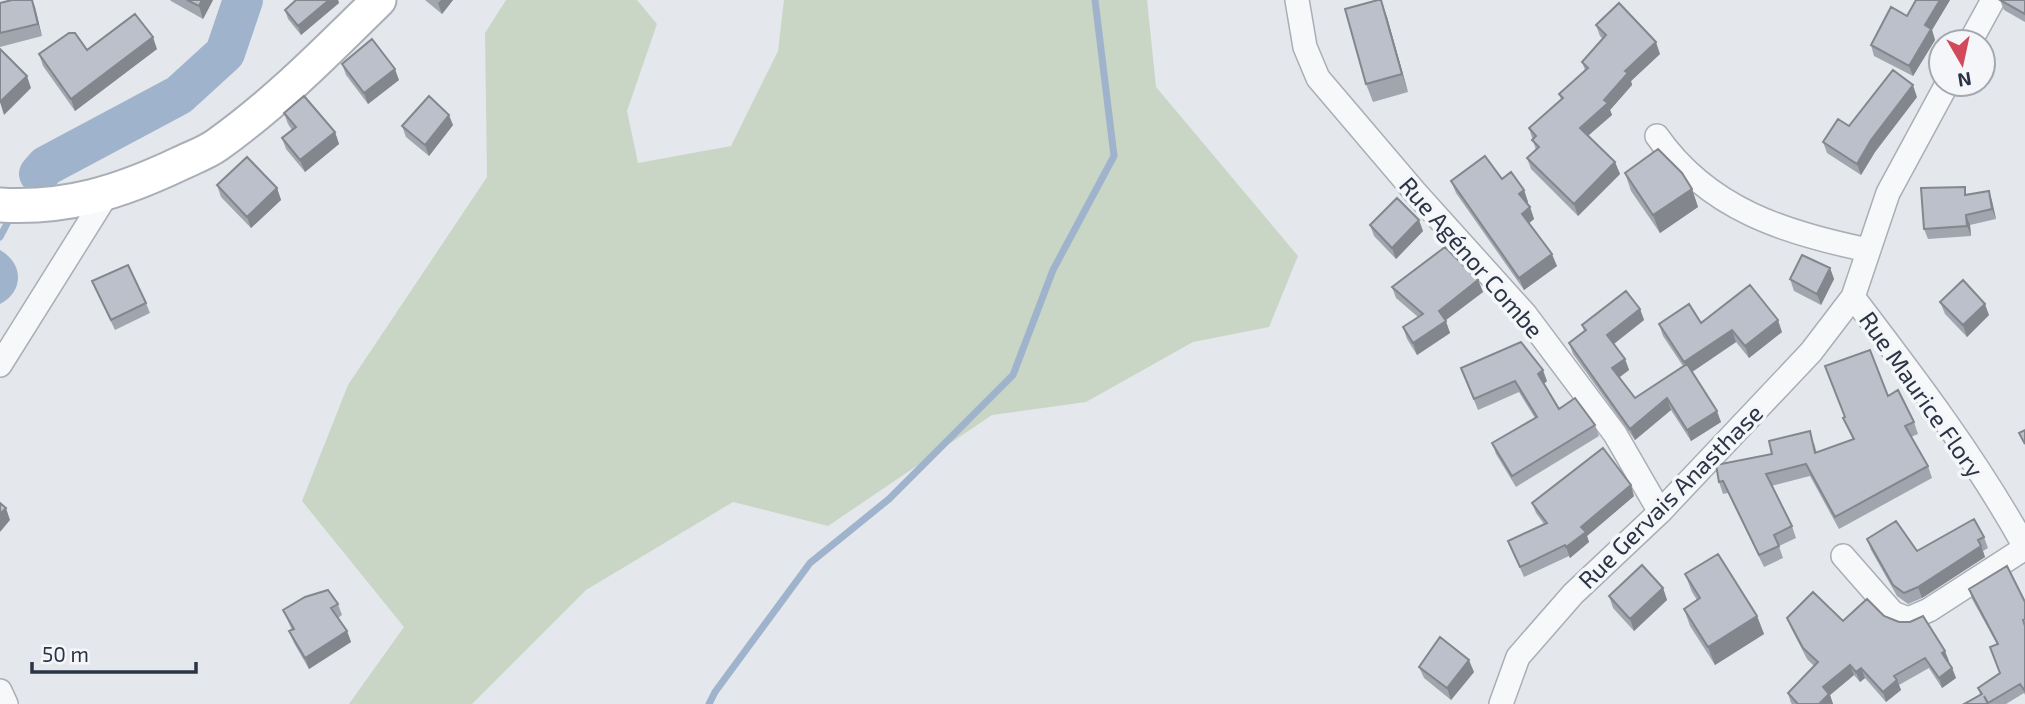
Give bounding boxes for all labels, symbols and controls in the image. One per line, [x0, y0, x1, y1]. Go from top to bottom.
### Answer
north arrow [1927, 28, 1997, 98]
text: N [1956, 68, 1973, 93]
street label: Rue Agénor Combe [1394, 170, 1550, 344]
street label: Rue Maurice Flory [1854, 305, 1990, 483]
street label: Rue Gervais Anasthase [1572, 398, 1768, 594]
scale bar [32, 630, 196, 674]
text: 50 m [42, 641, 89, 666]

